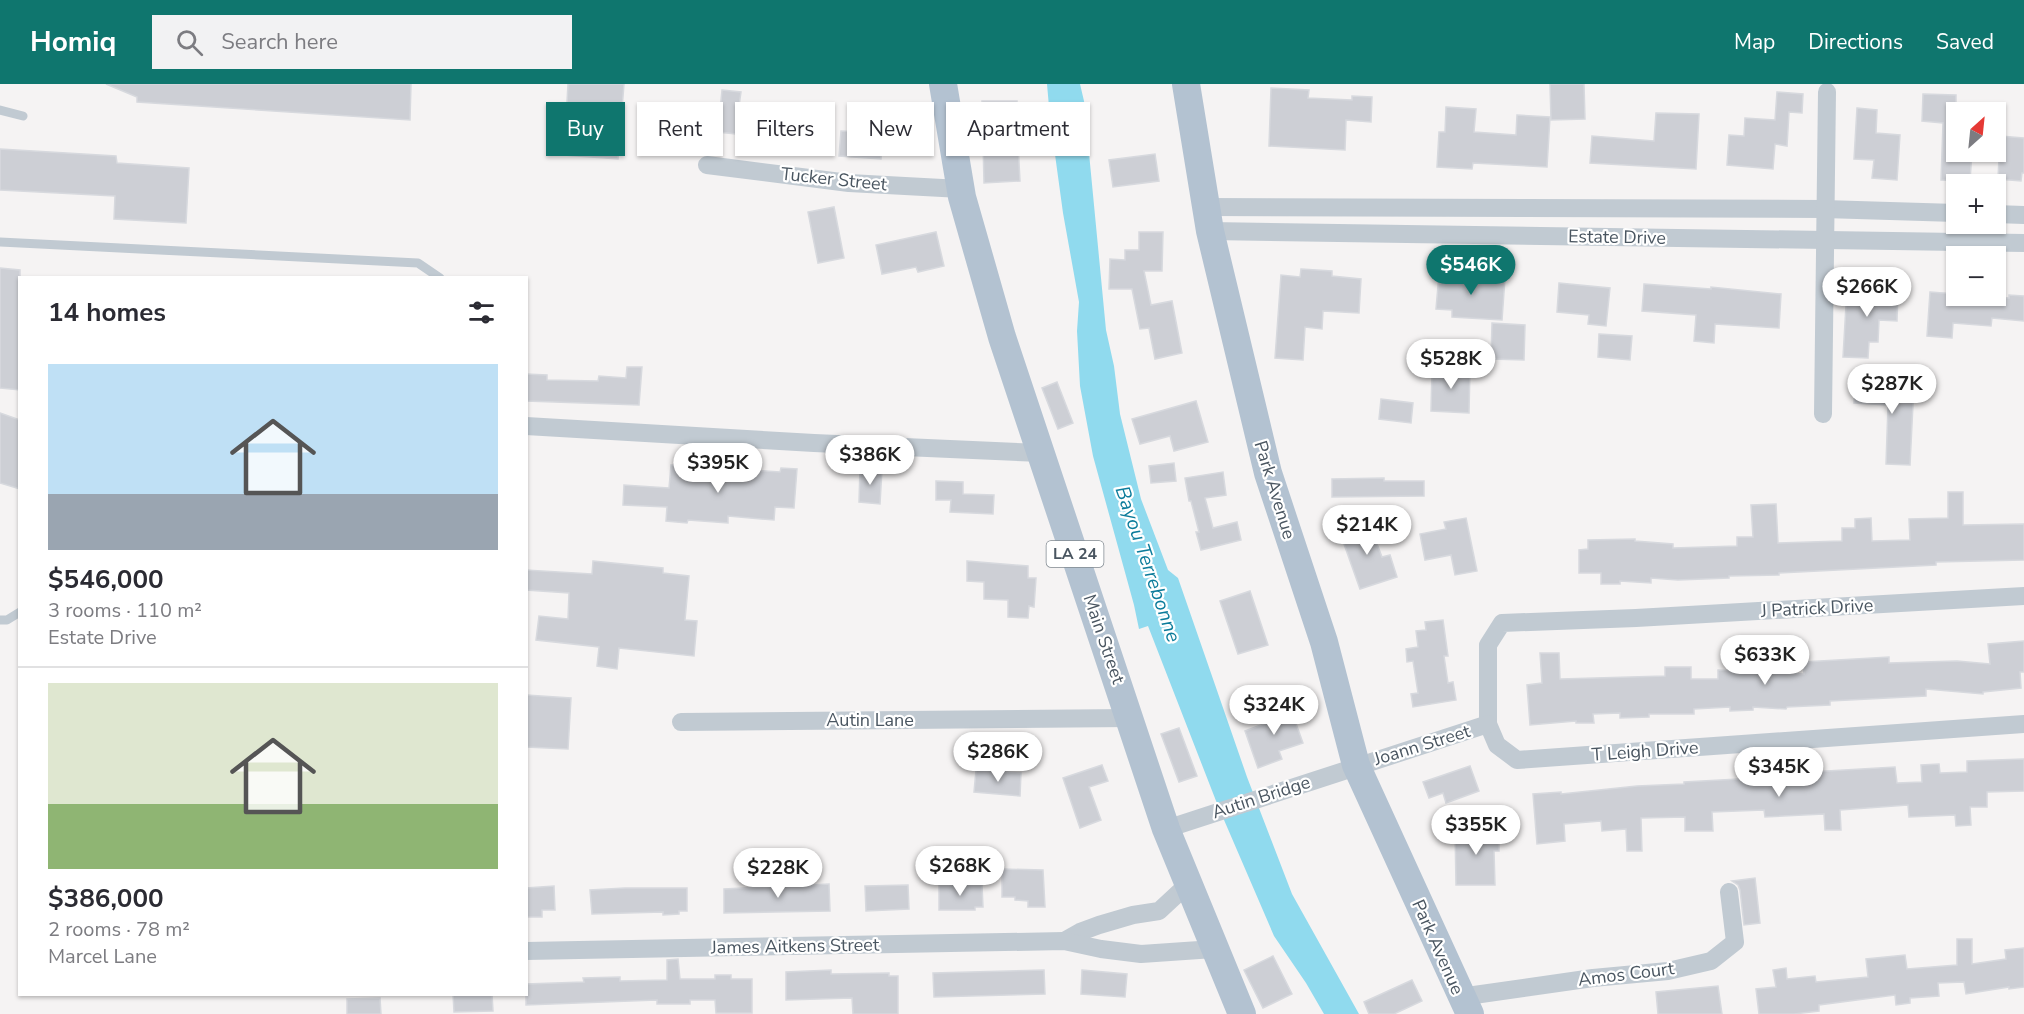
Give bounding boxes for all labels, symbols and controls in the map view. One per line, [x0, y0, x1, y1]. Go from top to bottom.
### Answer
search box [152, 15, 572, 69]
text: Homiq [30, 23, 116, 61]
icon: search [173, 26, 206, 59]
text: Search here [221, 27, 338, 57]
text: Map [1734, 28, 1775, 56]
text: Directions [1808, 28, 1903, 56]
text: Saved [1936, 28, 1994, 56]
chip: Buy [546, 102, 625, 156]
chip: Rent [637, 102, 723, 156]
chip: Filters [735, 102, 835, 156]
chip: New [847, 102, 934, 156]
chip: Apartment [946, 102, 1090, 156]
north arrow [1946, 102, 2006, 162]
map controls [1946, 102, 2006, 306]
street label: Tucker Street [780, 161, 889, 197]
button: + [1946, 174, 2006, 234]
street label: Estate Drive [1568, 224, 1666, 250]
pin: $546K [1429, 245, 1513, 296]
button: − [1946, 246, 2006, 306]
text: $546K [1440, 251, 1502, 278]
pin: $266K [1825, 267, 1909, 318]
text: $266K [1836, 273, 1898, 300]
text: 14 homes [48, 295, 166, 330]
icon: filters [465, 296, 498, 329]
pin: $528K [1409, 339, 1493, 390]
text: $528K [1420, 345, 1482, 372]
pin: $287K [1850, 364, 1934, 415]
text: $287K [1861, 370, 1923, 397]
icon: home [219, 403, 327, 511]
pin: $386K [828, 435, 912, 486]
street label: Park Avenue [1249, 438, 1301, 542]
text: $386K [839, 441, 901, 468]
pin: $395K [676, 443, 760, 494]
text: $395K [687, 449, 749, 476]
water label: Bayou Terrebonne [1109, 482, 1188, 646]
pin: $214K [1325, 505, 1409, 556]
text: $214K [1336, 511, 1398, 538]
road number: LA 24 [1046, 541, 1104, 567]
text: $546,000 [48, 562, 164, 597]
street label: Main Street [1078, 591, 1131, 688]
street label: J Patrick Drive [1759, 593, 1874, 623]
text: 3 rooms · 110 m² [48, 597, 202, 624]
text: Estate Drive [48, 624, 157, 651]
pin: $633K [1723, 635, 1807, 686]
text: $633K [1734, 641, 1796, 668]
pin: $324K [1232, 685, 1316, 736]
text: $324K [1243, 691, 1305, 718]
street label: Autin Lane [826, 708, 914, 732]
street label: Joann Street [1370, 719, 1474, 771]
icon: home [219, 722, 327, 830]
pin: $286K [956, 732, 1040, 783]
street label: T Leigh Drive [1591, 735, 1699, 767]
text: $286K [967, 738, 1029, 765]
pin: $345K [1737, 747, 1821, 798]
text: $345K [1748, 753, 1810, 780]
street label: Autin Bridge [1209, 770, 1313, 824]
pin: $355K [1434, 805, 1518, 856]
text: $355K [1445, 811, 1507, 838]
pin: $268K [918, 846, 1002, 897]
pin: $228K [736, 848, 820, 899]
text: $268K [929, 852, 991, 879]
text: $228K [747, 854, 809, 881]
text: $386,000 [48, 881, 164, 916]
street label: Park Avenue [1406, 896, 1470, 998]
text: 2 rooms · 78 m² [48, 916, 190, 943]
street label: James Aitkens Street [710, 933, 880, 959]
text: Marcel Lane [48, 943, 157, 970]
street label: Amos Court [1577, 956, 1676, 992]

